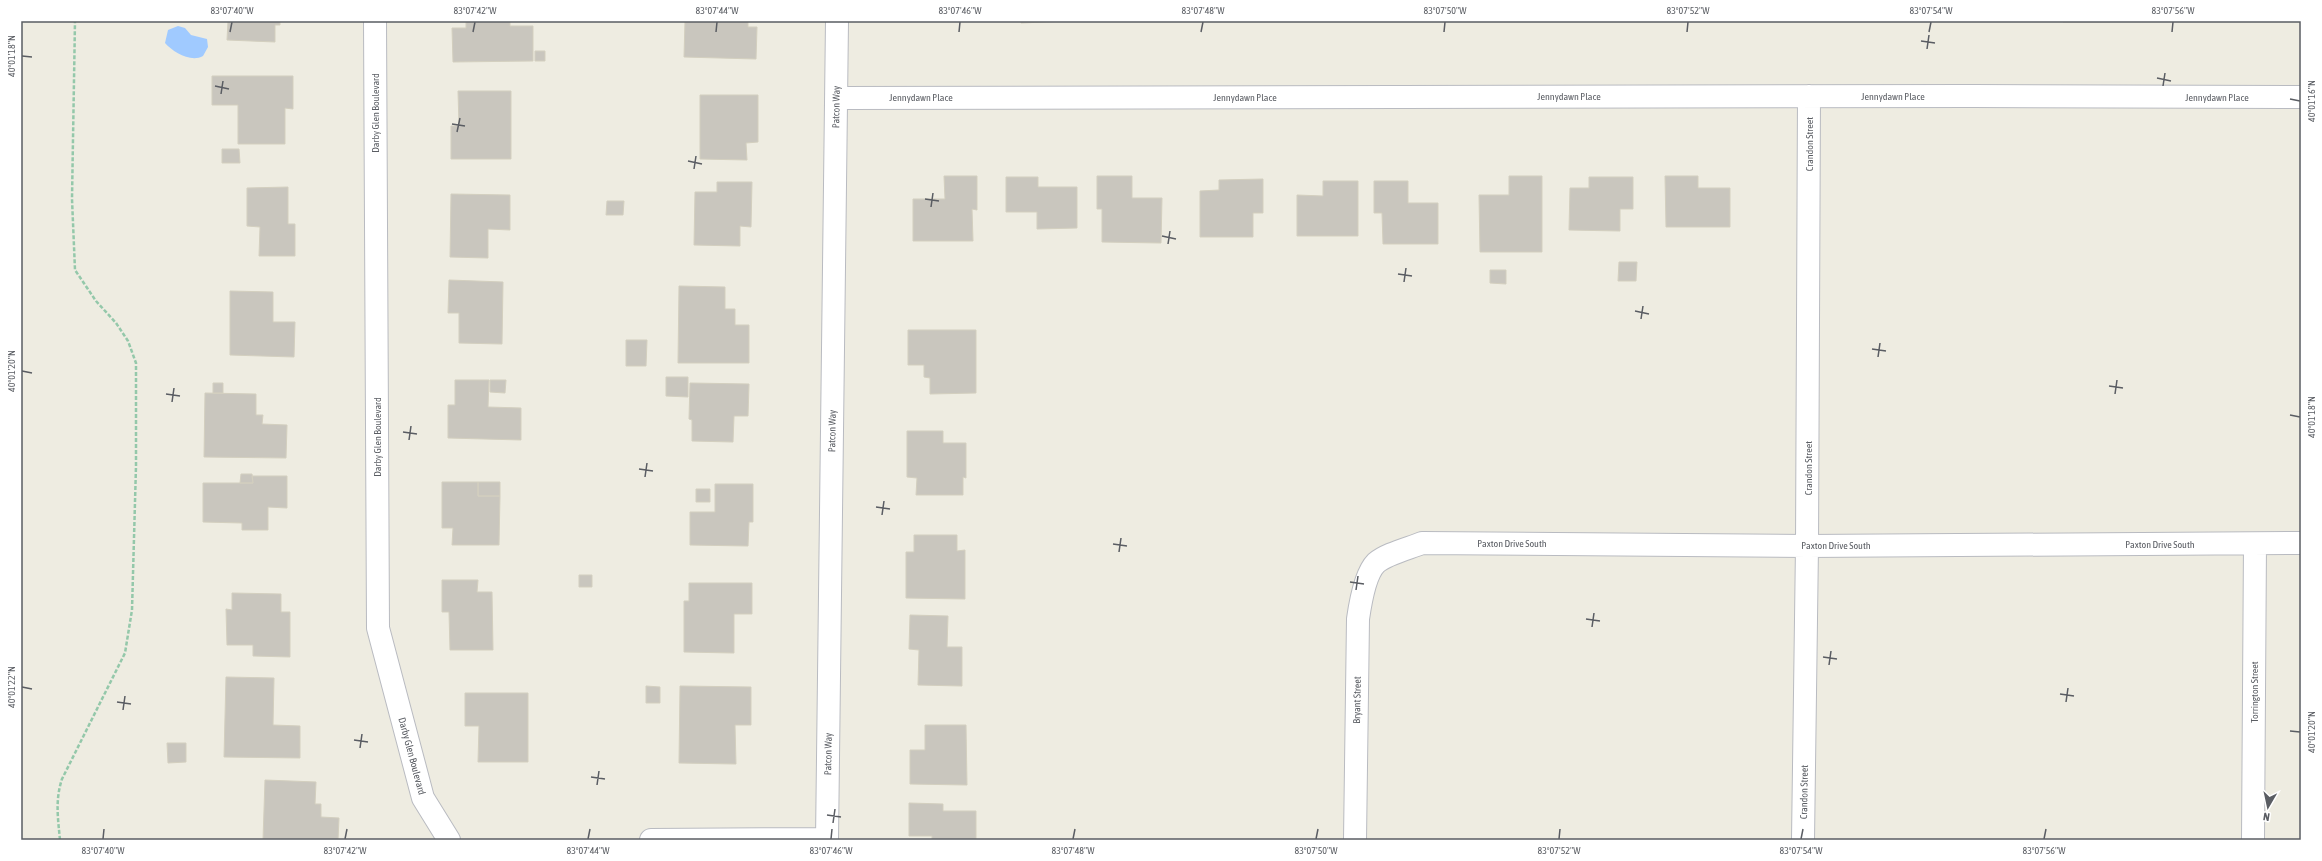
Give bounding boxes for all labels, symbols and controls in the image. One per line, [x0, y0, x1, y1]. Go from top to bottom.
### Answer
text: 83°07'40"W [210, 5, 254, 16]
text: 83°07'42"W [453, 5, 497, 16]
text: 83°07'44"W [695, 5, 739, 16]
text: 83°07'46"W [938, 5, 982, 16]
text: 83°07'48"W [1181, 5, 1225, 16]
text: 83°07'50"W [1423, 5, 1467, 16]
text: 83°07'52"W [1666, 5, 1710, 16]
text: 83°07'54"W [1909, 5, 1953, 16]
text: 83°07'56"W [2151, 5, 2195, 16]
text: 40°01'18"N [6, 35, 17, 77]
street label: Darby Glen Boulevard [370, 73, 381, 153]
text: 40°01'16"N [2306, 80, 2317, 122]
street label: Patcon Way [830, 86, 842, 128]
street label: Jennydawn Place [1537, 91, 1601, 102]
street label: Jennydawn Place [1861, 91, 1925, 102]
street label: Jennydawn Place [889, 92, 953, 103]
street label: Jennydawn Place [1213, 92, 1277, 103]
street label: Jennydawn Place [2185, 92, 2249, 103]
street label: Crandon Street [1804, 117, 1815, 171]
text: 40°01'20"N [6, 350, 17, 392]
text: 40°01'18"N [2306, 396, 2317, 438]
street label: Darby Glen Boulevard [372, 397, 383, 477]
street label: Patcon Way [826, 410, 838, 452]
street label: Crandon Street [1803, 441, 1814, 495]
street label: Paxton Drive South [1477, 538, 1547, 549]
street label: Paxton Drive South [2125, 539, 2195, 550]
street label: Paxton Drive South [1801, 540, 1871, 551]
street label: Torrington Street [2249, 661, 2260, 723]
text: 40°01'22"N [6, 666, 17, 708]
street label: Bryant Street [1351, 676, 1363, 724]
text: 40°01'20"N [2306, 711, 2317, 753]
street label: Darby Glen Boulevard [396, 716, 428, 796]
street label: Patcon Way [822, 733, 834, 775]
street label: Crandon Street [1798, 765, 1810, 819]
north arrow [2248, 787, 2288, 827]
text: N [2262, 810, 2271, 823]
text: 83°07'40"W [81, 845, 125, 856]
text: 83°07'42"W [323, 845, 367, 856]
text: 83°07'44"W [566, 845, 610, 856]
text: 83°07'46"W [809, 845, 853, 856]
text: 83°07'48"W [1051, 845, 1095, 856]
text: 83°07'50"W [1294, 845, 1338, 856]
text: 83°07'52"W [1537, 845, 1581, 856]
text: 83°07'54"W [1779, 845, 1823, 856]
text: 83°07'56"W [2022, 845, 2066, 856]

